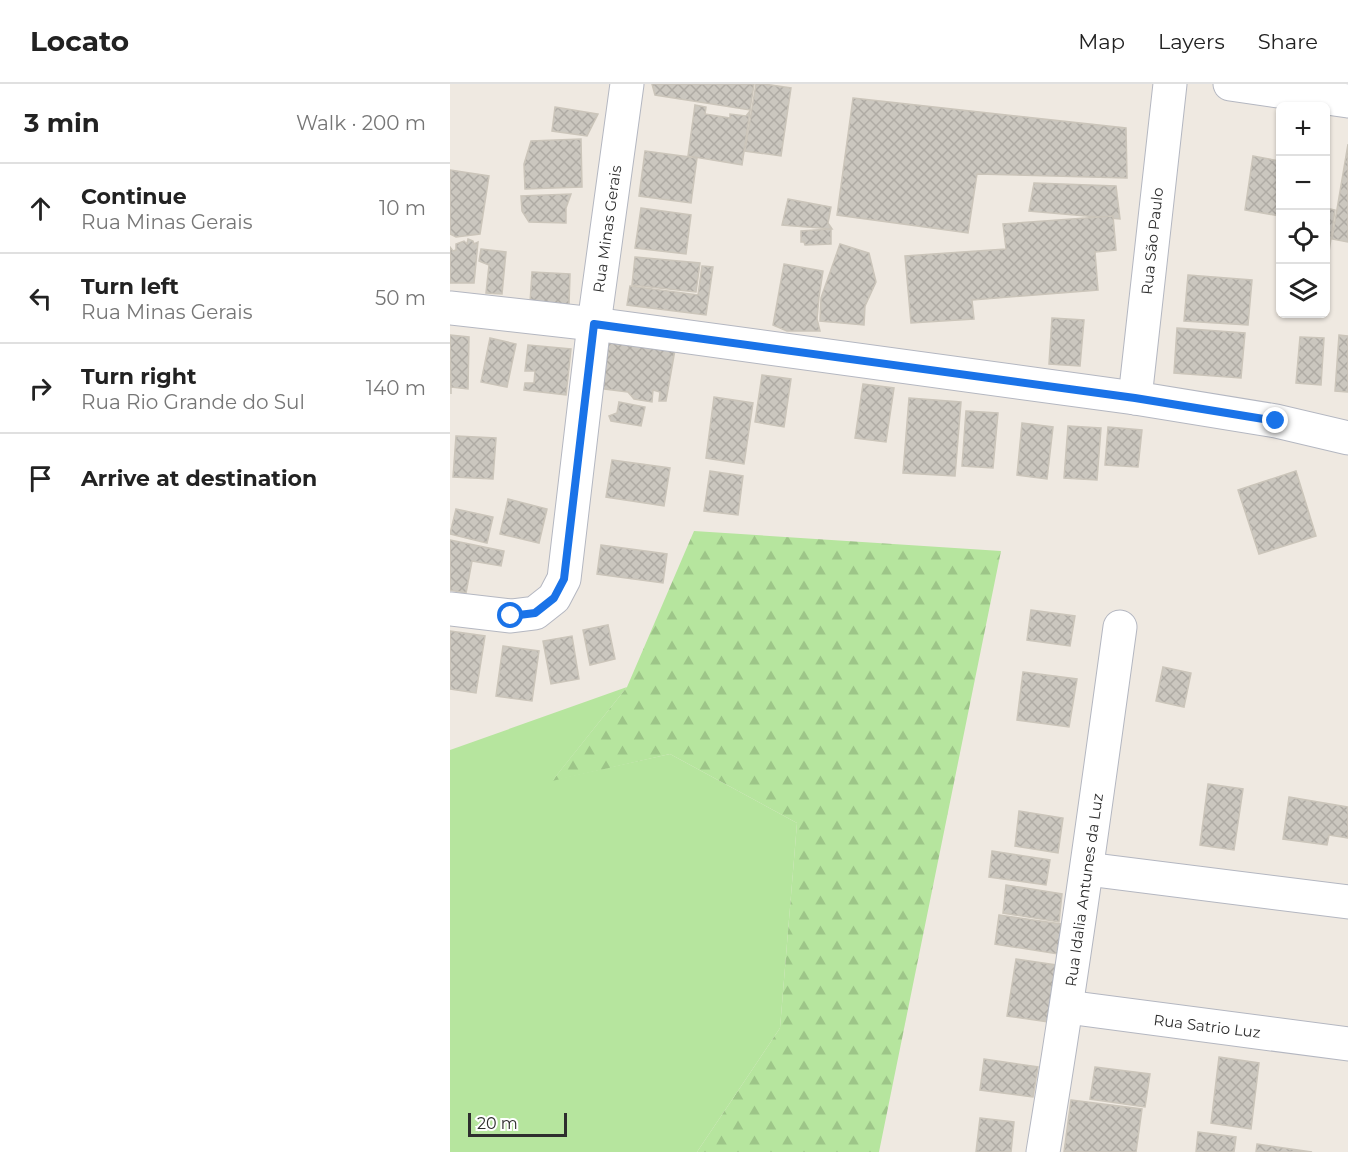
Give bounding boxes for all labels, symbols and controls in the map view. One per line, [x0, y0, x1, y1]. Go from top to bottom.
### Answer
text: Locato [30, 24, 129, 58]
text: Map [1078, 29, 1125, 54]
text: Layers [1158, 29, 1225, 54]
text: Share [1258, 29, 1318, 54]
map controls [1276, 102, 1330, 318]
button: + [1276, 102, 1330, 156]
text: 3 min [24, 107, 100, 139]
text: Walk · 200 m [296, 111, 426, 135]
button: − [1276, 156, 1330, 210]
street label: Rua Minas Gerais [589, 164, 625, 294]
text: Continue [81, 183, 187, 210]
street label: Rua São Paulo [1137, 186, 1167, 296]
icon: ahead [24, 192, 57, 225]
text: 10 m [379, 196, 426, 220]
text: Rua Minas Gerais [81, 210, 252, 234]
button: locate [1276, 210, 1330, 264]
button: layers [1276, 264, 1330, 318]
text: Turn left [81, 273, 179, 300]
icon: left [24, 282, 57, 315]
text: 50 m [375, 286, 426, 310]
text: Rua Minas Gerais [81, 300, 252, 324]
text: Turn right [81, 363, 196, 390]
icon: right [24, 372, 57, 405]
text: 140 m [366, 376, 426, 400]
text: Rua Rio Grande do Sul [81, 390, 305, 414]
route end [1262, 407, 1288, 433]
icon: arrive [24, 462, 57, 495]
text: Arrive at destination [81, 465, 317, 492]
route start [497, 602, 523, 628]
street label: Rua Idalia Antunes da Luz [1061, 792, 1107, 988]
street label: Rua Satrio Luz [1152, 1010, 1262, 1042]
scale bar [468, 1110, 567, 1138]
text: 20 m [477, 1114, 518, 1133]

